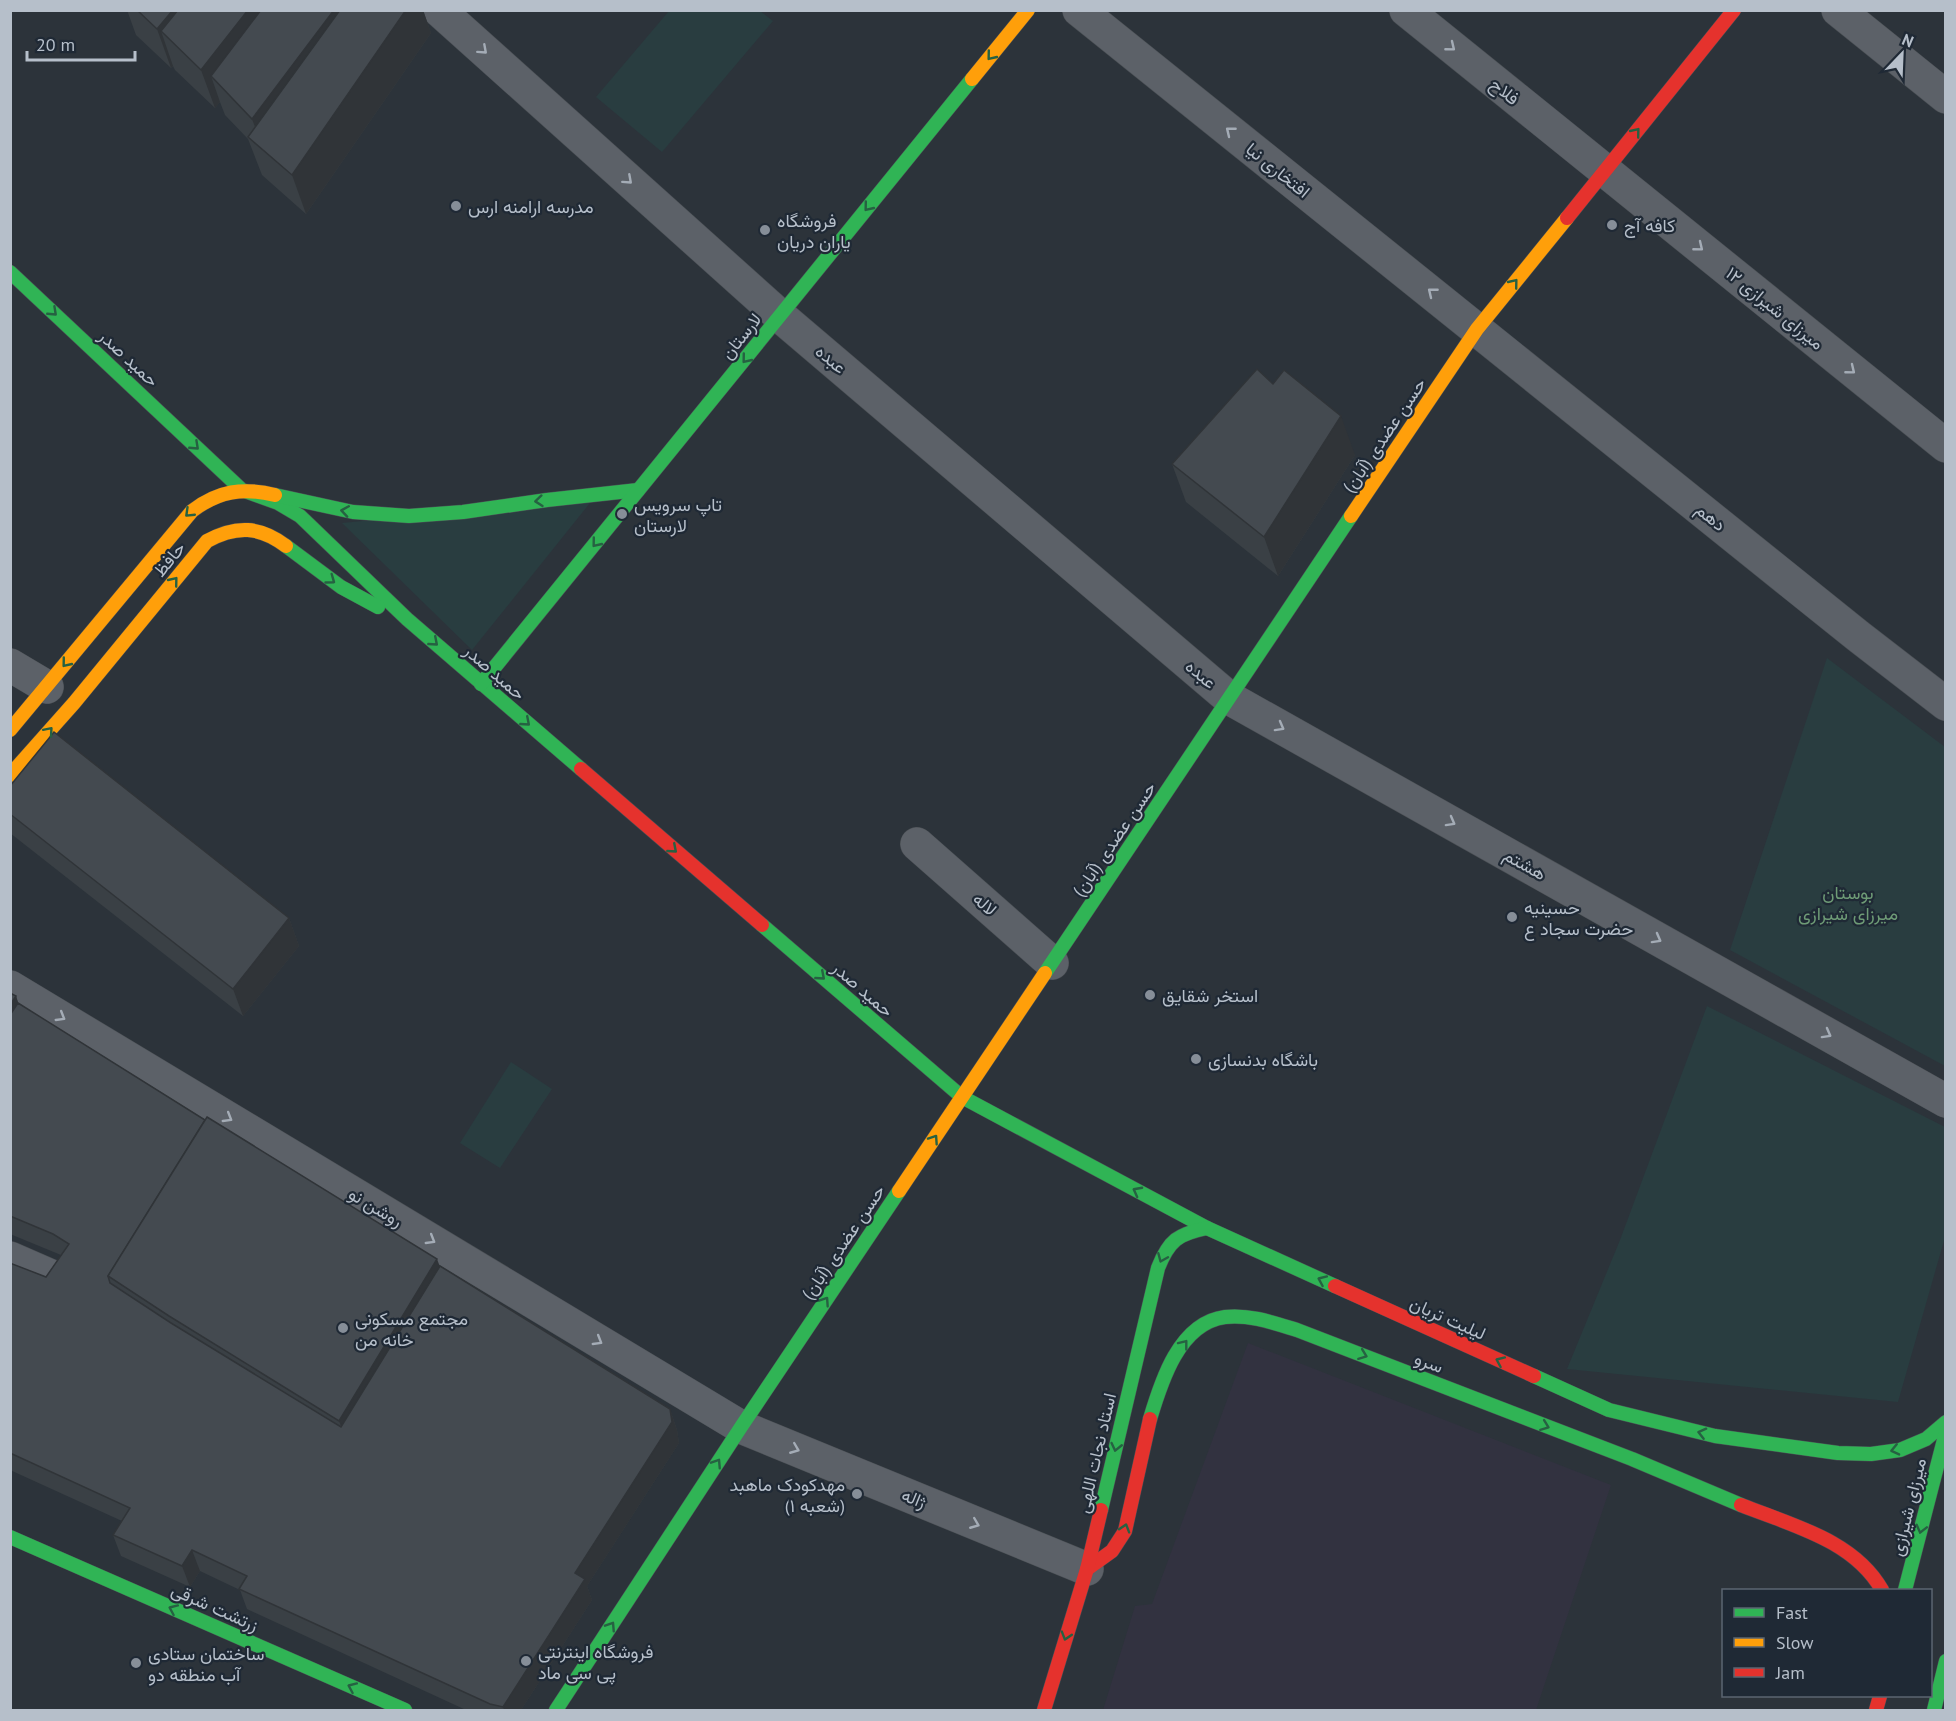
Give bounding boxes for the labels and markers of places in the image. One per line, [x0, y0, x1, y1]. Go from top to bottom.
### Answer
place label: مدرسه ارامنه ارس [468, 195, 594, 218]
marker: مدرسه ارامنه ارس [449, 199, 463, 213]
place label: فروشگاه یاران دریان [777, 209, 851, 253]
place label: کافه آج [1624, 214, 1675, 238]
marker: کافه آج [1605, 218, 1619, 232]
marker: فروشگاه یاران دریان [758, 223, 772, 237]
place label: تاپ سرویس لارستان [634, 493, 722, 537]
marker: تاپ سرویس لارستان [615, 507, 629, 521]
place label: حسینیه حضرت سجاد ع [1524, 896, 1633, 941]
marker: حسینیه حضرت سجاد ع [1505, 910, 1519, 924]
place label: استخر شقایق [1162, 984, 1258, 1007]
marker: استخر شقایق [1143, 988, 1157, 1002]
place label: باشگاه بدنسازی [1208, 1048, 1318, 1071]
marker: باشگاه بدنسازی [1189, 1052, 1203, 1066]
place label: مجتمع مسکونی خانه من [355, 1307, 468, 1351]
marker: مجتمع مسکونی خانه من [336, 1321, 350, 1335]
place label: مهدکودک ماهبد (شعبه ۱) [729, 1473, 845, 1517]
marker: مهدکودک ماهبد (شعبه ۱) [850, 1487, 864, 1501]
place label: فروشگاه اینترنتی پی سی ماد [538, 1640, 654, 1685]
place label: ساختمان ستادی آب منطقه دو [148, 1642, 265, 1686]
marker: فروشگاه اینترنتی پی سی ماد [519, 1654, 533, 1668]
marker: ساختمان ستادی آب منطقه دو [129, 1656, 143, 1670]

